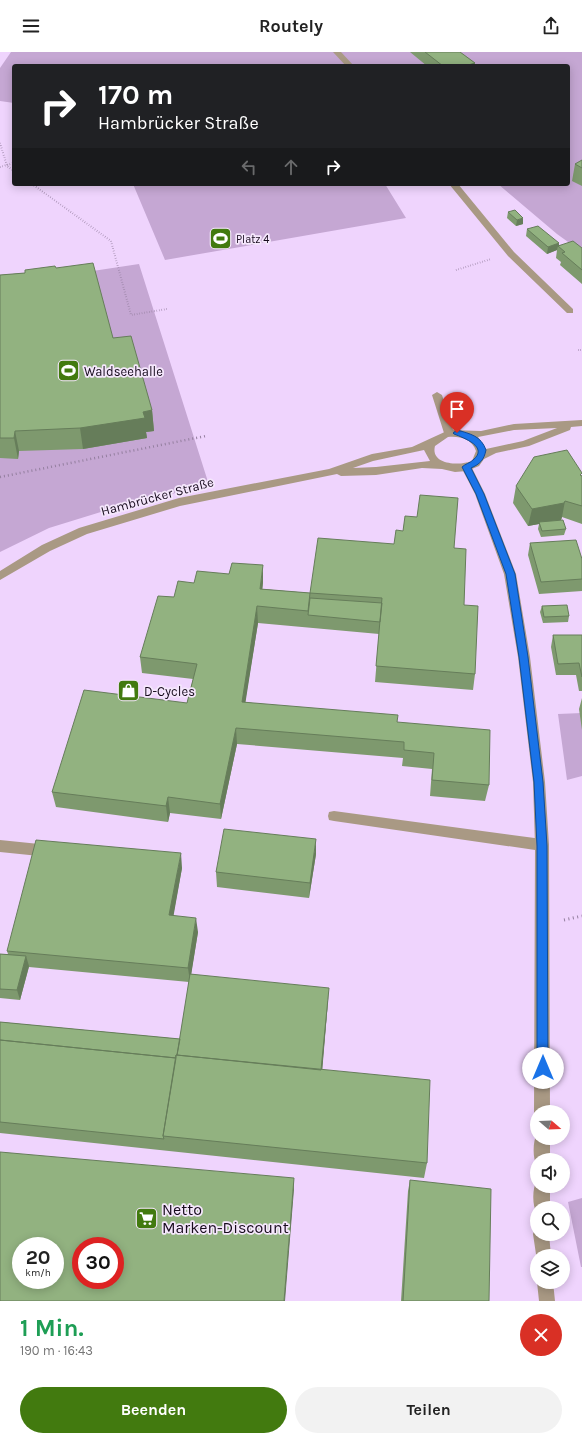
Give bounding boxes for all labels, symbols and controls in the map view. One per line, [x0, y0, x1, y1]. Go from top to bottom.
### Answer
icon: menu [20, 15, 42, 37]
text: Routely [259, 15, 323, 37]
icon: share [540, 15, 562, 37]
text: 170 m [98, 78, 173, 111]
icon: right [32, 80, 84, 132]
text: Hambrücker Straße [98, 112, 259, 134]
icon: left [238, 156, 260, 178]
icon: ahead [280, 156, 302, 178]
icon: right [322, 156, 344, 178]
sports icon: Platz 4 [208, 226, 234, 252]
place label: Platz 4 [236, 233, 269, 246]
sports icon: Waldseehalle [56, 358, 82, 384]
place label: Waldseehalle [84, 364, 163, 379]
pin [440, 392, 474, 433]
icon: arrive [446, 398, 468, 420]
street label: Hambrücker Straße [99, 474, 215, 519]
shop icon: D-Cycles [115, 678, 141, 704]
place label: D-Cycles [144, 684, 195, 699]
position arrow [522, 1047, 564, 1089]
north arrow [530, 1105, 570, 1145]
map controls [530, 1105, 570, 1289]
button: sound [530, 1153, 570, 1193]
place label: Netto Marken-Discount [162, 1200, 289, 1237]
button: search [530, 1201, 570, 1241]
supermarket icon: Netto Marken-Discount [133, 1205, 159, 1231]
speed limit sign: 30 [72, 1237, 124, 1289]
text: 20 [26, 1246, 50, 1269]
button: layers [530, 1249, 570, 1289]
text: km/h [25, 1267, 51, 1279]
text: 1 Min. [20, 1314, 84, 1342]
button: close [520, 1314, 562, 1356]
text: 190 m · 16:43 [20, 1343, 93, 1358]
button: Beenden [20, 1387, 287, 1433]
button: Teilen [295, 1387, 562, 1433]

